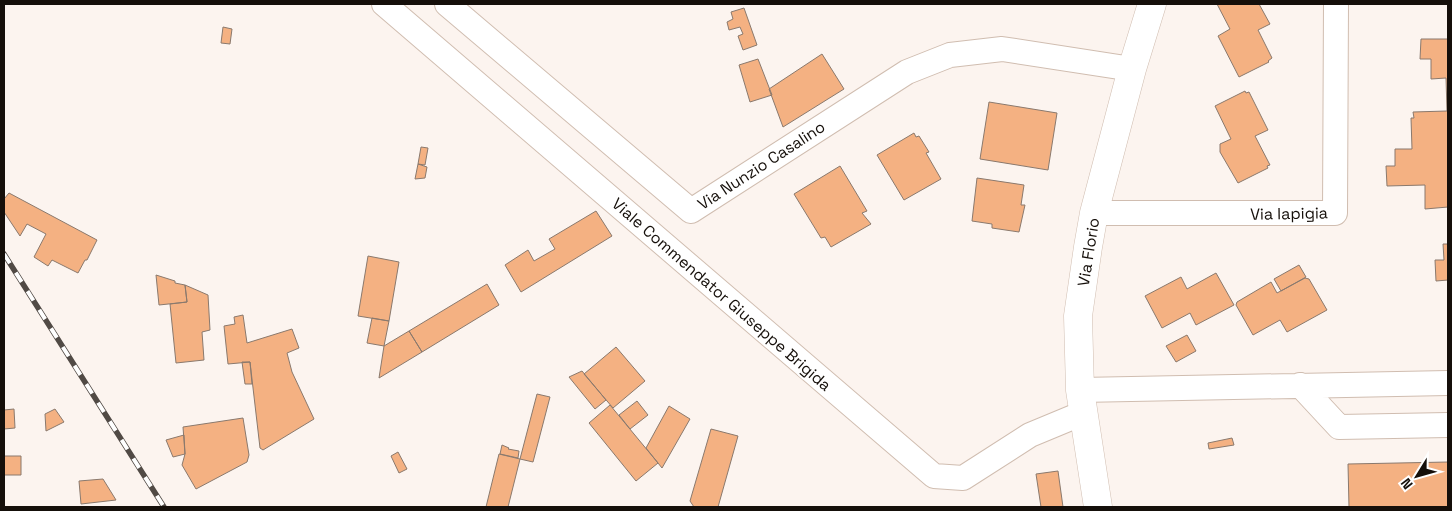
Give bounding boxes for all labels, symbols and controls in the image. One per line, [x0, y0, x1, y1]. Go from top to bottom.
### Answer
street label: Via Nunzio Casalino [693, 116, 829, 215]
street label: Viale Commendator Giuseppe Brigida [608, 193, 836, 396]
street label: Via Iapigia [1250, 202, 1328, 225]
street label: Via Florio [1073, 216, 1104, 288]
north arrow [1392, 451, 1442, 501]
text: N [1397, 475, 1417, 493]

